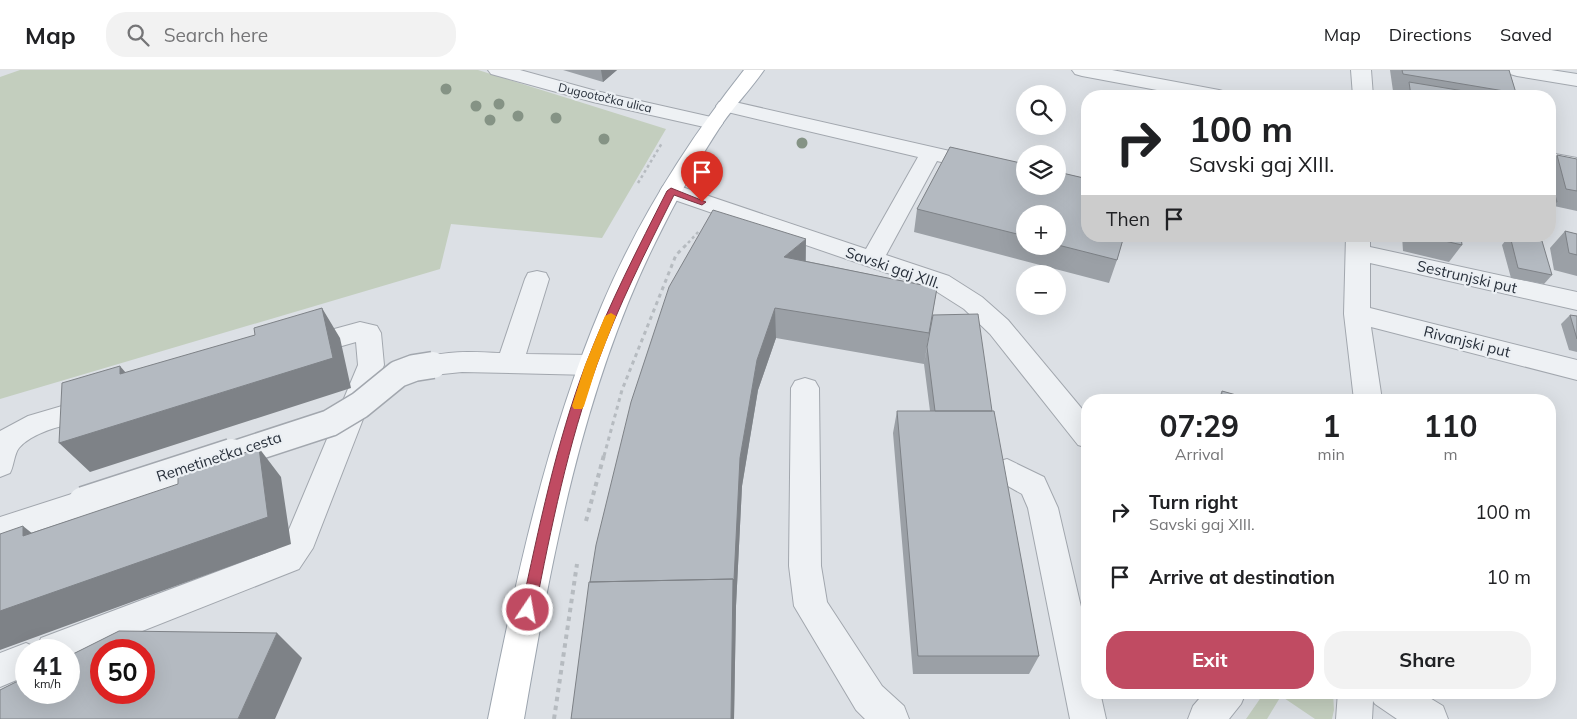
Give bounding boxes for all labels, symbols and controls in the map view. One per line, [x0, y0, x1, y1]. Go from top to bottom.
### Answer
search box [106, 12, 456, 57]
text: Map [25, 20, 76, 50]
icon: search [124, 21, 152, 49]
text: Search here [164, 23, 268, 47]
text: Map [1324, 23, 1361, 46]
text: Directions [1389, 23, 1472, 46]
text: Saved [1500, 23, 1552, 46]
street label: Dugootočka ulica [557, 79, 654, 116]
map controls [1016, 85, 1066, 315]
button: search [1016, 85, 1066, 135]
text: 100 m [1189, 107, 1293, 151]
icon: right [1106, 110, 1171, 175]
button: layers [1016, 145, 1066, 195]
text: Savski gaj XIII. [1189, 150, 1334, 178]
pin [681, 151, 723, 202]
icon: arrive [688, 158, 716, 186]
button: + [1016, 205, 1066, 255]
icon: arrive [1160, 205, 1188, 233]
text: Then [1106, 207, 1150, 231]
street label: Savski gaj XIII. [843, 242, 943, 293]
street label: Sestrunjski put [1415, 256, 1519, 297]
button: − [1016, 265, 1066, 315]
street label: Rivanjski put [1422, 322, 1512, 361]
text: 07:29 [1160, 407, 1239, 445]
text: 1 [1322, 407, 1340, 445]
text: 110 [1423, 407, 1477, 445]
street label: Remetinečka cesta [154, 427, 284, 486]
text: Arrival [1175, 444, 1224, 464]
text: min [1318, 444, 1345, 464]
text: m [1443, 444, 1457, 464]
text: Turn right [1149, 490, 1238, 514]
icon: right [1106, 498, 1134, 526]
text: 100 m [1475, 500, 1531, 524]
text: Savski gaj XIII. [1149, 514, 1255, 534]
icon: arrive [1106, 563, 1134, 591]
text: Arrive at destination [1149, 565, 1335, 589]
text: 10 m [1487, 565, 1531, 589]
position arrow [501, 583, 553, 635]
button: Exit [1106, 631, 1314, 689]
button: Share [1324, 631, 1531, 689]
speed limit sign: 50 [90, 639, 155, 704]
text: 41 [32, 650, 63, 681]
text: km/h [34, 676, 61, 691]

